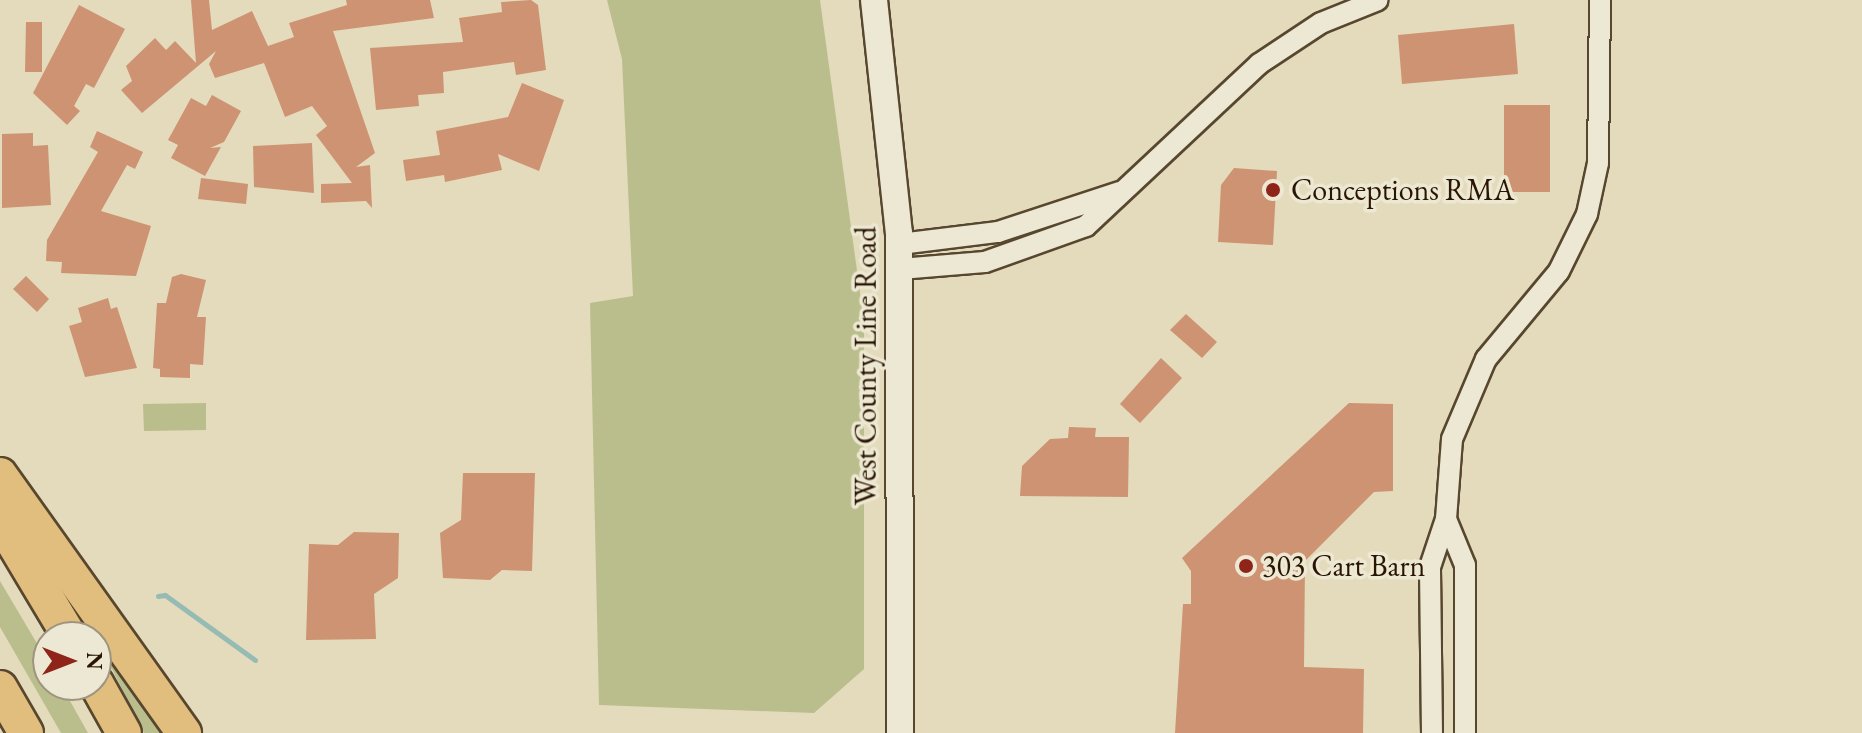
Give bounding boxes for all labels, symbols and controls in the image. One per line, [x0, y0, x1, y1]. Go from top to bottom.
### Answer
place label: Conceptions RMA [1291, 172, 1514, 208]
marker: Conceptions RMA [1262, 179, 1284, 201]
street label: West County Line Road [848, 227, 884, 505]
place label: 303 Cart Barn [1262, 548, 1425, 584]
marker: 303 Cart Barn [1237, 557, 1255, 575]
north arrow [32, 621, 112, 701]
text: N [80, 652, 109, 670]

